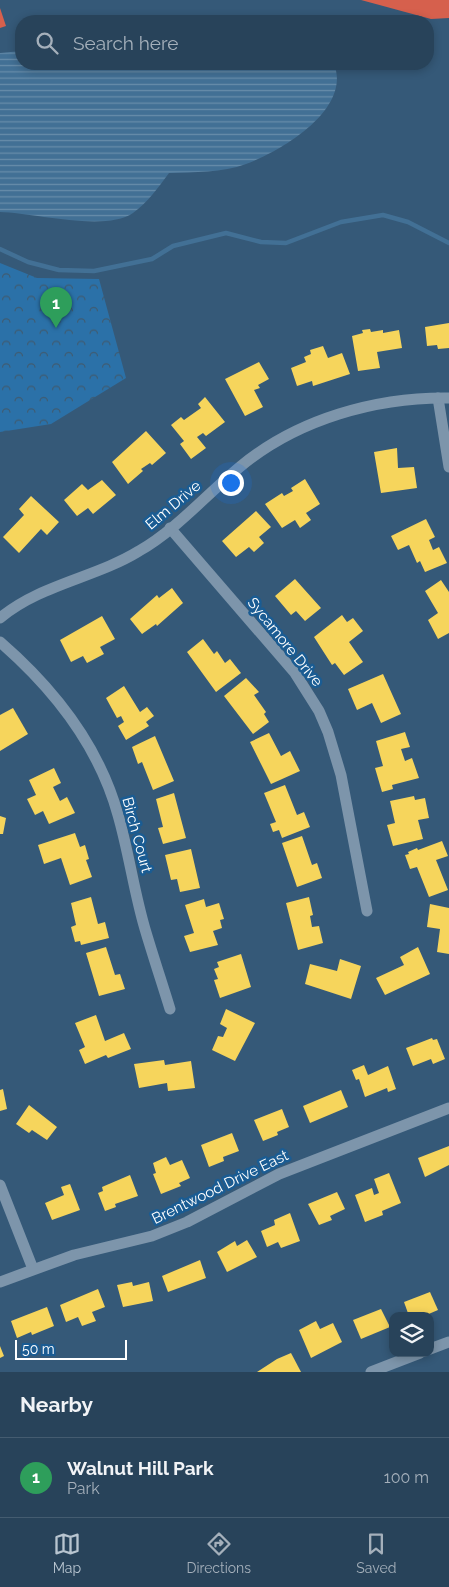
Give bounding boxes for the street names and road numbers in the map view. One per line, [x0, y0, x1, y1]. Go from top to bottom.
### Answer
street label: Elm Drive [142, 477, 204, 533]
street label: Sycamore Drive [244, 594, 326, 690]
street label: Birch Court [118, 795, 156, 875]
street label: Brentwood Drive East [149, 1146, 291, 1228]

